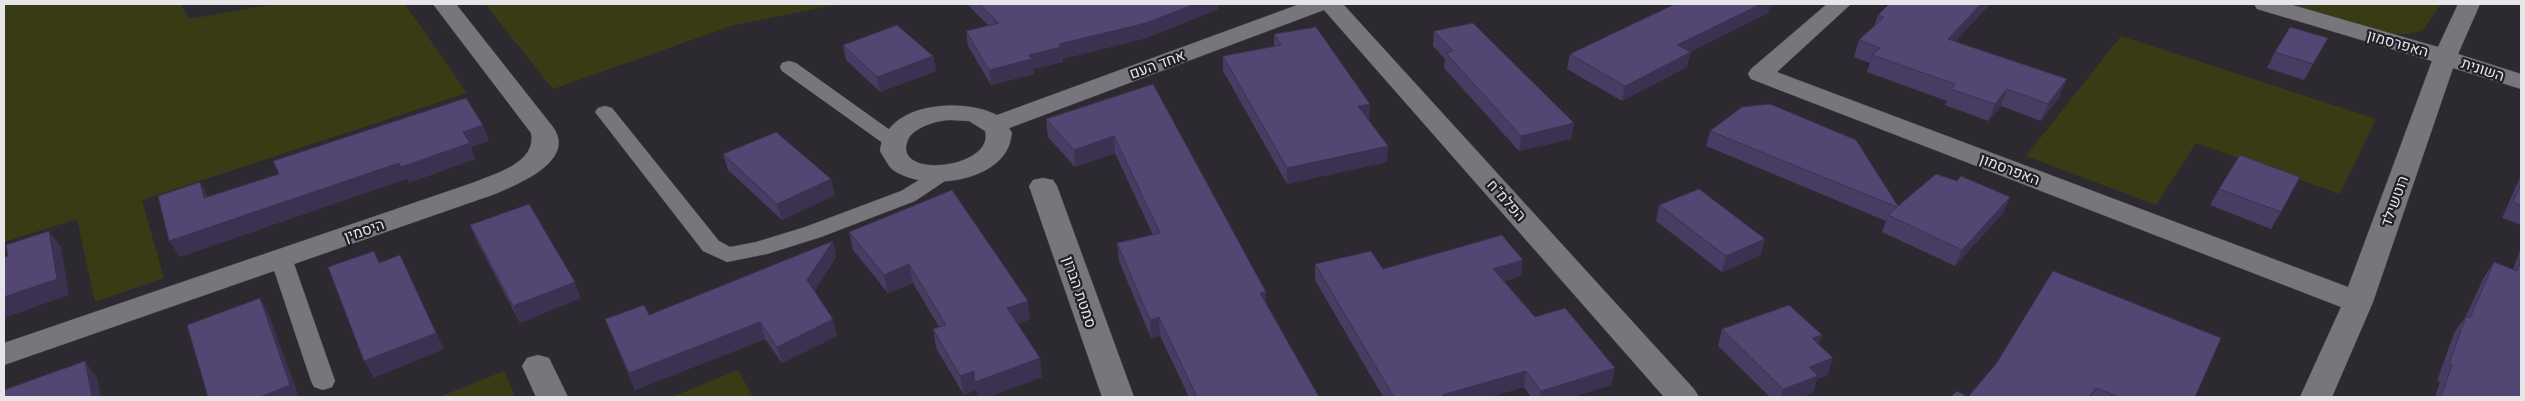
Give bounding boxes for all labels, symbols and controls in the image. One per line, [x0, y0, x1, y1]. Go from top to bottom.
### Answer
street label: האפרסמון [2365, 25, 2431, 61]
street label: אחד העם [1127, 45, 1187, 83]
street label: השונית [2459, 53, 2507, 85]
street label: האפרסמון [1977, 149, 2043, 189]
street label: רוטשילד [2376, 173, 2412, 229]
street label: הפלמ"ח [1483, 175, 1531, 225]
street label: היסמין [341, 214, 387, 246]
street label: סמטת הברון [1059, 254, 1101, 330]

